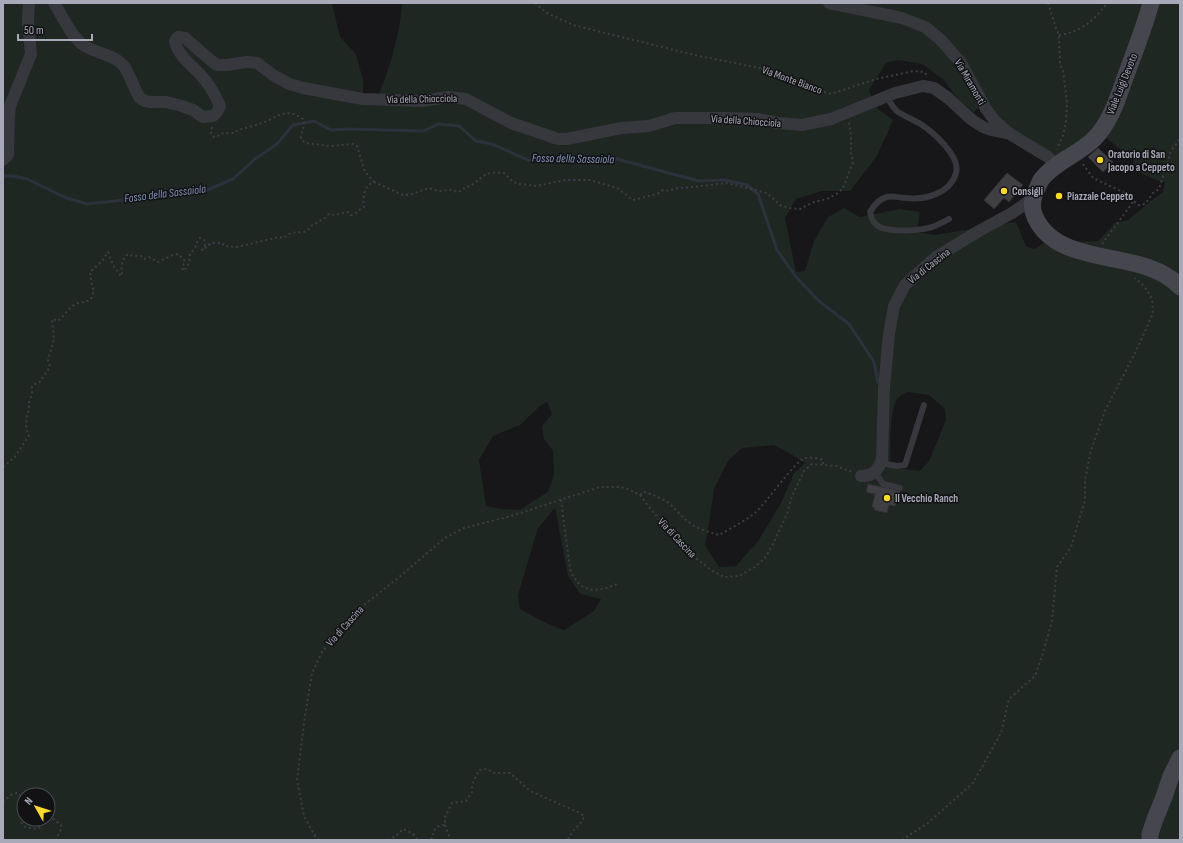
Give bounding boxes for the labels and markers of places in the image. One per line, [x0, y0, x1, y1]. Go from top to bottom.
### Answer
place label: Oratorio di San Jacopo a Ceppeto [1107, 148, 1175, 174]
marker: Oratorio di San Jacopo a Ceppeto [1095, 155, 1105, 165]
place label: Consigli [1012, 185, 1043, 198]
marker: Consigli [999, 186, 1009, 196]
place label: Piazzale Ceppeto [1067, 190, 1133, 203]
marker: Piazzale Ceppeto [1054, 191, 1064, 201]
place label: Il Vecchio Ranch [895, 492, 958, 505]
marker: Il Vecchio Ranch [882, 493, 892, 503]

